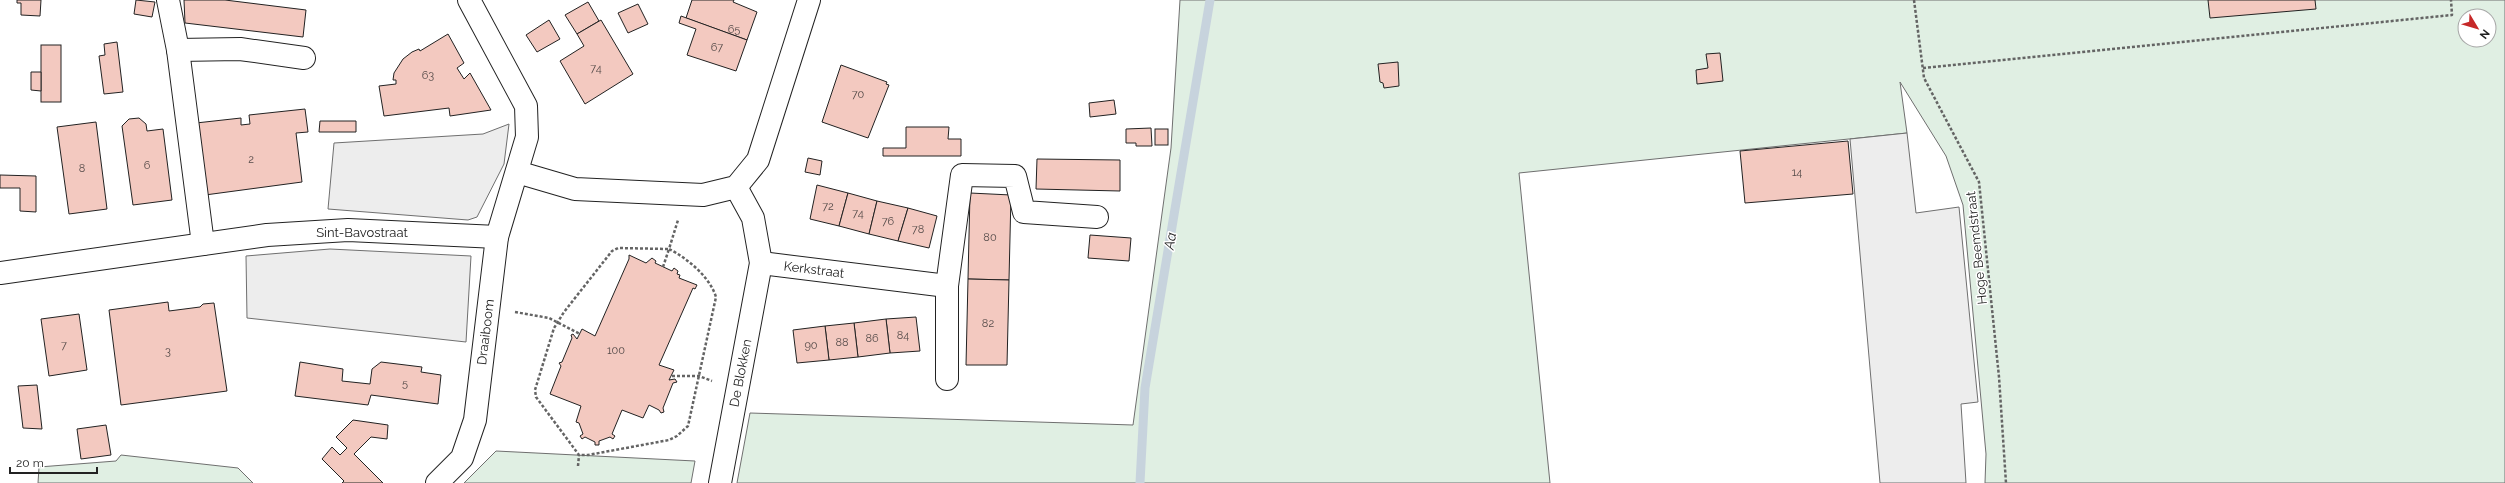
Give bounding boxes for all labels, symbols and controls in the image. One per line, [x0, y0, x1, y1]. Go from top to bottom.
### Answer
north arrow [2457, 8, 2497, 48]
house number: 65 [728, 23, 740, 36]
text: N [2477, 27, 2492, 41]
house number: 67 [711, 41, 723, 54]
house number: 74 [590, 62, 602, 75]
house number: 63 [422, 69, 434, 82]
house number: 70 [852, 88, 865, 101]
house number: 2 [248, 153, 254, 166]
house number: 6 [144, 159, 151, 172]
house number: 8 [79, 162, 85, 175]
house number: 14 [1792, 166, 1802, 179]
street label: Hoge Beemdstraat [1963, 190, 1990, 305]
house number: 72 [822, 200, 834, 213]
house number: 74 [852, 207, 864, 220]
house number: 76 [882, 215, 895, 228]
house number: 78 [912, 223, 924, 236]
street label: Sint-Bavostraat [316, 225, 408, 240]
house number: 80 [983, 231, 997, 244]
water label: Aa [1161, 231, 1179, 252]
street label: Kerkstraat [783, 258, 846, 281]
street label: Draaiboom [474, 298, 497, 366]
house number: 82 [982, 317, 994, 330]
house number: 84 [897, 329, 909, 342]
house number: 86 [865, 332, 879, 345]
house number: 88 [835, 336, 849, 349]
street label: De Blokken [727, 338, 754, 408]
house number: 7 [61, 339, 67, 352]
house number: 90 [804, 339, 818, 352]
house number: 100 [607, 344, 625, 357]
house number: 3 [165, 345, 171, 358]
house number: 5 [402, 377, 408, 390]
scale bar [10, 449, 97, 475]
text: 20 m [16, 456, 44, 470]

